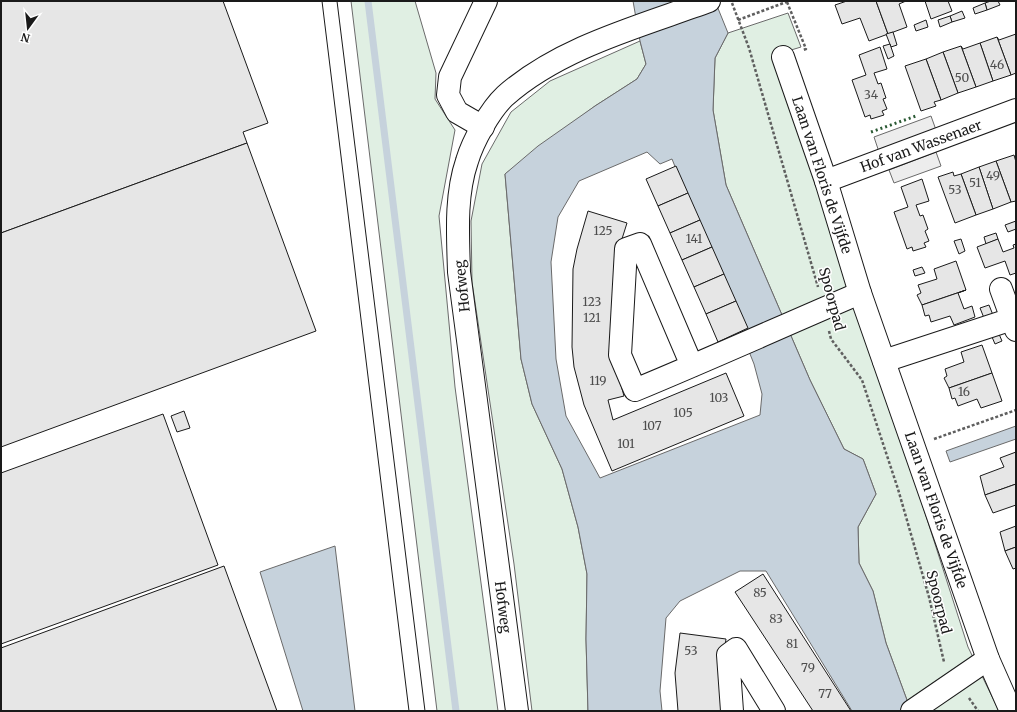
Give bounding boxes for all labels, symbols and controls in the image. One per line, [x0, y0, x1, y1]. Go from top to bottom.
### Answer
north arrow [8, 8, 48, 48]
text: N [19, 30, 31, 46]
house number: 46 [990, 57, 1004, 72]
house number: 50 [955, 70, 970, 85]
house number: 34 [864, 87, 879, 102]
street label: Laan van Floris de Vijfde [788, 94, 856, 256]
street label: Hof van Wassenaer [858, 116, 984, 176]
house number: 49 [986, 168, 1000, 183]
house number: 51 [969, 175, 981, 190]
house number: 53 [948, 182, 962, 197]
house number: 125 [594, 223, 612, 238]
house number: 141 [686, 231, 703, 246]
street label: Hofweg [450, 259, 474, 313]
street label: Spoorpad [815, 265, 849, 333]
house number: 123 [583, 294, 602, 309]
house number: 121 [583, 310, 601, 325]
house number: 119 [589, 373, 607, 388]
house number: 16 [958, 384, 970, 399]
house number: 103 [710, 390, 729, 405]
house number: 105 [673, 405, 693, 420]
house number: 107 [642, 418, 662, 433]
street label: Laan van Floris de Vijfde [901, 429, 971, 591]
house number: 101 [617, 436, 635, 451]
street label: Spoorpad [922, 568, 956, 636]
street label: Hofweg [491, 580, 515, 635]
house number: 85 [753, 585, 767, 600]
house number: 83 [769, 611, 783, 626]
house number: 81 [786, 636, 799, 651]
house number: 53 [684, 643, 698, 658]
house number: 79 [801, 660, 815, 675]
house number: 77 [818, 686, 832, 701]

